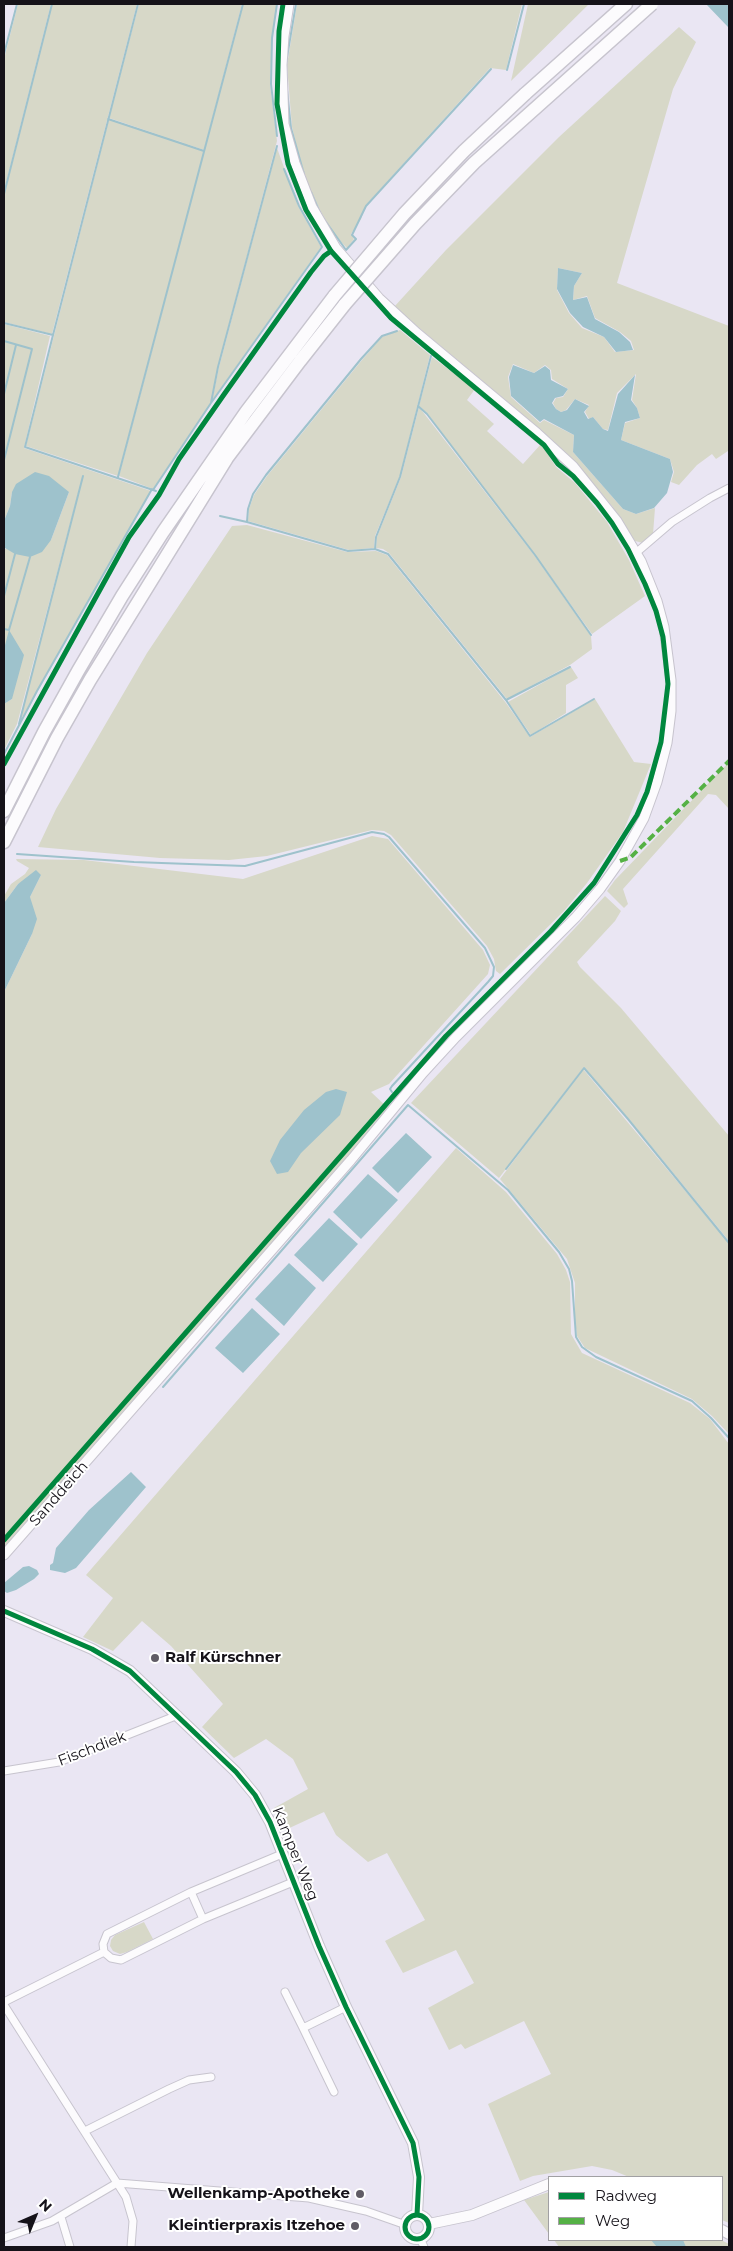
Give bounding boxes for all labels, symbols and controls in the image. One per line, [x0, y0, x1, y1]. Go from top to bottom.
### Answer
street label: Sanddeich [26, 1458, 92, 1530]
place label: Ralf Kürschner [165, 1649, 281, 1667]
marker: Ralf Kürschner [149, 1652, 161, 1664]
street label: Fischdiek [55, 1728, 129, 1770]
street label: Kamper Weg [268, 1804, 322, 1904]
legend [548, 2176, 723, 2241]
place label: Wellenkamp-Apotheke [167, 2185, 350, 2203]
text: Radweg [595, 2186, 657, 2205]
marker: Wellenkamp-Apotheke [354, 2188, 366, 2200]
north arrow [10, 2191, 60, 2241]
text: N [35, 2195, 56, 2216]
text: Weg [595, 2211, 630, 2230]
place label: Kleintierpraxis Itzehoe [168, 2217, 345, 2235]
marker: Kleintierpraxis Itzehoe [349, 2220, 361, 2232]

